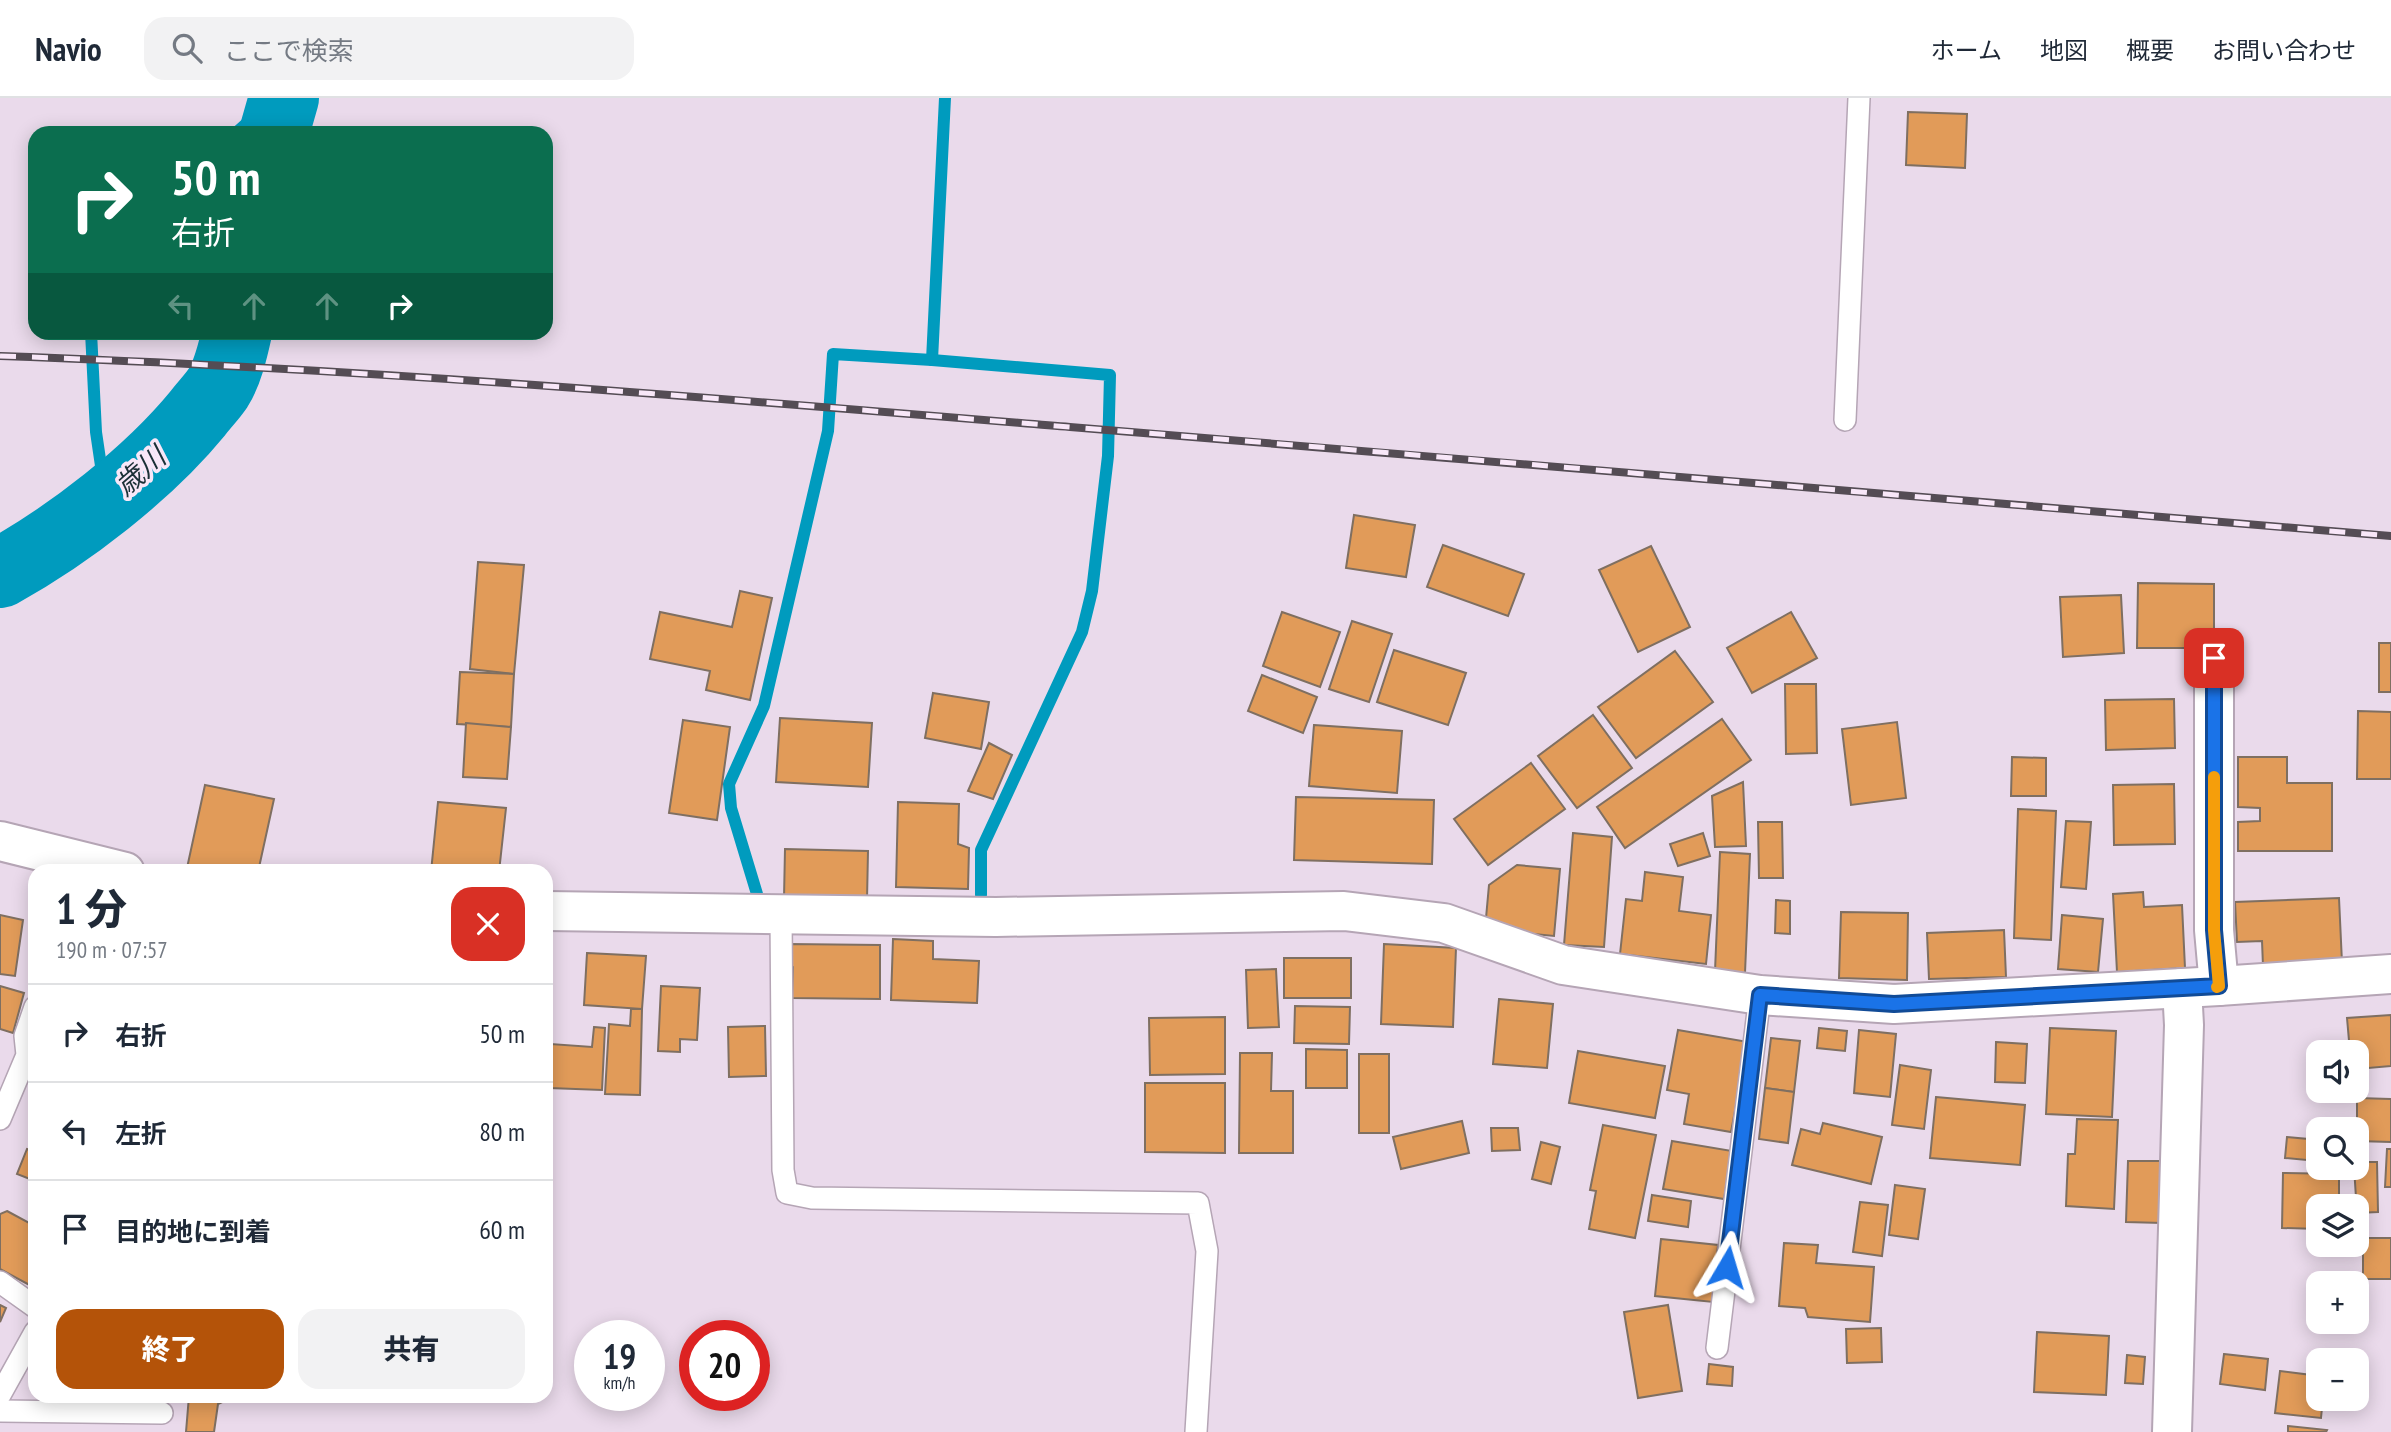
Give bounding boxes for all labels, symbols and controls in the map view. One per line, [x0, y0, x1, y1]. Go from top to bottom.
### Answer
search box [144, 17, 634, 80]
text: Navio [35, 27, 102, 70]
icon: search [168, 29, 206, 67]
text: ここで検索 [224, 34, 354, 67]
text: ホーム [1931, 35, 2002, 66]
text: 地図 [2040, 35, 2088, 66]
text: 概要 [2126, 35, 2174, 66]
text: お問い合わせ [2212, 35, 2356, 66]
text: 50 m [171, 145, 260, 209]
icon: right [56, 154, 147, 245]
text: 右折 [171, 211, 235, 253]
icon: left [162, 287, 200, 325]
icon: ahead [235, 287, 273, 325]
icon: ahead [308, 287, 346, 325]
icon: right [381, 287, 419, 325]
water label: 歳川 [106, 436, 175, 503]
pin [2184, 628, 2244, 688]
icon: arrive [2195, 639, 2233, 677]
text: 1 分 [56, 881, 127, 936]
button: close [451, 887, 525, 961]
text: 190 m · 07:57 [56, 935, 168, 964]
icon: right [56, 1014, 94, 1052]
text: 50 m [479, 1017, 525, 1050]
text: 右折 [115, 1019, 167, 1052]
map controls [2306, 1040, 2369, 1411]
button: sound [2306, 1040, 2369, 1103]
icon: left [56, 1112, 94, 1150]
text: 80 m [479, 1115, 525, 1148]
text: 左折 [115, 1117, 167, 1150]
button: search [2306, 1117, 2369, 1180]
button: layers [2306, 1194, 2369, 1257]
icon: arrive [56, 1210, 94, 1248]
text: 60 m [479, 1213, 525, 1246]
text: 目的地に到着 [115, 1215, 271, 1248]
position arrow [1690, 1230, 1764, 1304]
button: + [2306, 1271, 2369, 1334]
button: 終了 [56, 1309, 284, 1389]
button: 共有 [298, 1309, 525, 1389]
speed limit sign: 20 [679, 1320, 770, 1411]
text: 19 [603, 1333, 636, 1379]
button: − [2306, 1348, 2369, 1411]
text: km/h [604, 1371, 635, 1394]

